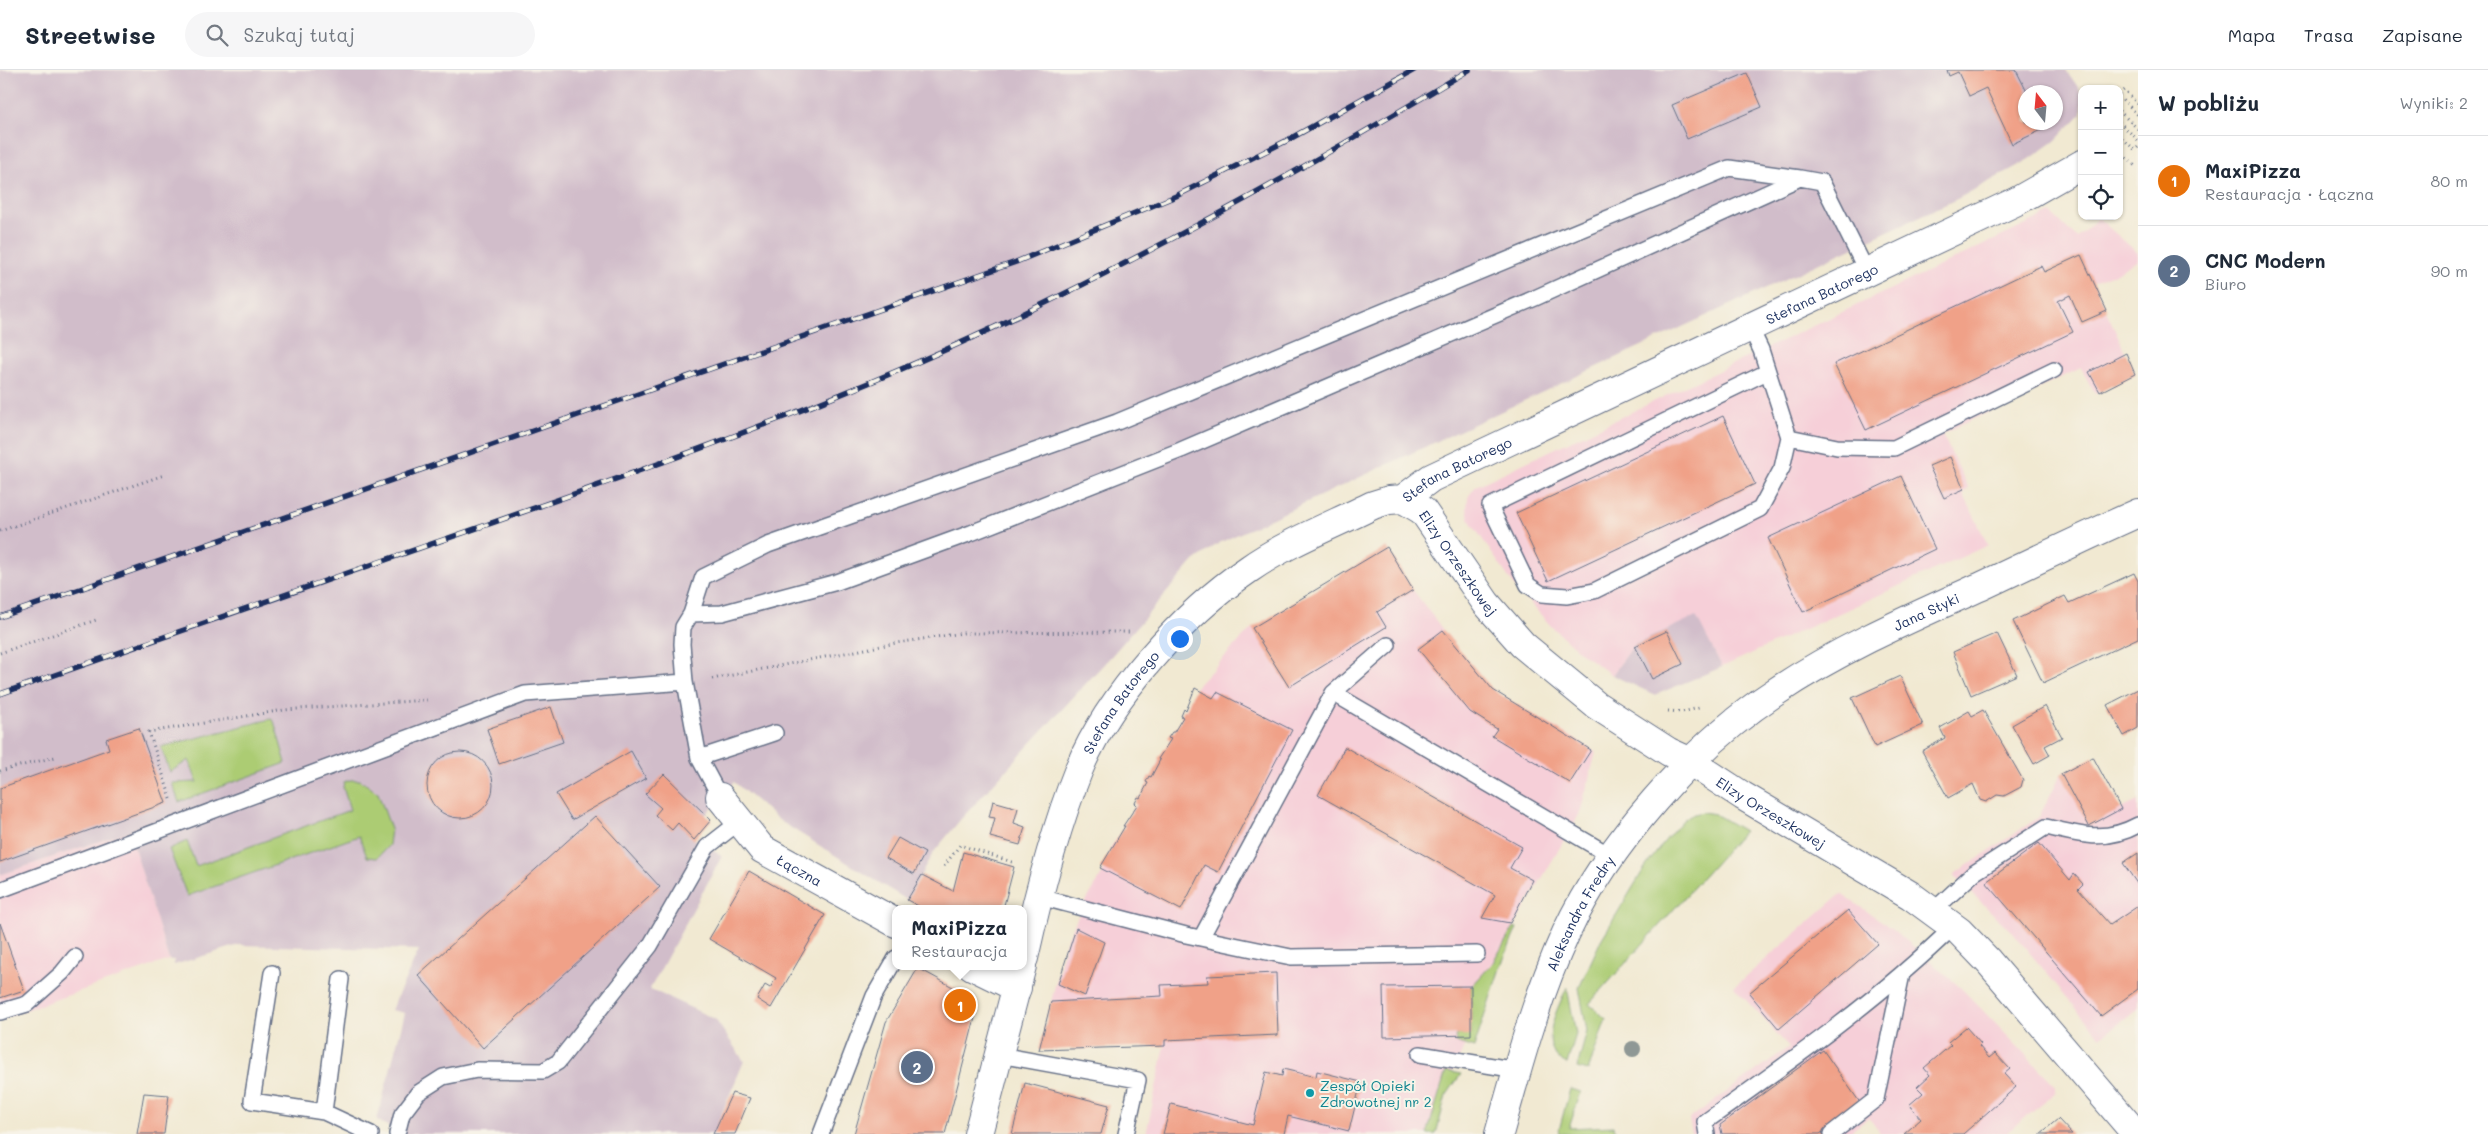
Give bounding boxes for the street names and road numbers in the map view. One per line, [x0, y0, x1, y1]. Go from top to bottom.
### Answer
street label: Stefana Batorego [1762, 259, 1881, 328]
street label: Stefana Batorego [1398, 432, 1515, 506]
street label: Elizy Orzeszkowej [1415, 506, 1502, 619]
street label: Jana Styki [1890, 588, 1962, 635]
street label: Stefana Batorego [1078, 646, 1163, 757]
street label: Elizy Orzeszkowej [1713, 772, 1829, 853]
street label: Łączna [774, 850, 826, 890]
street label: Aleksandra Fredry [1541, 852, 1618, 974]

